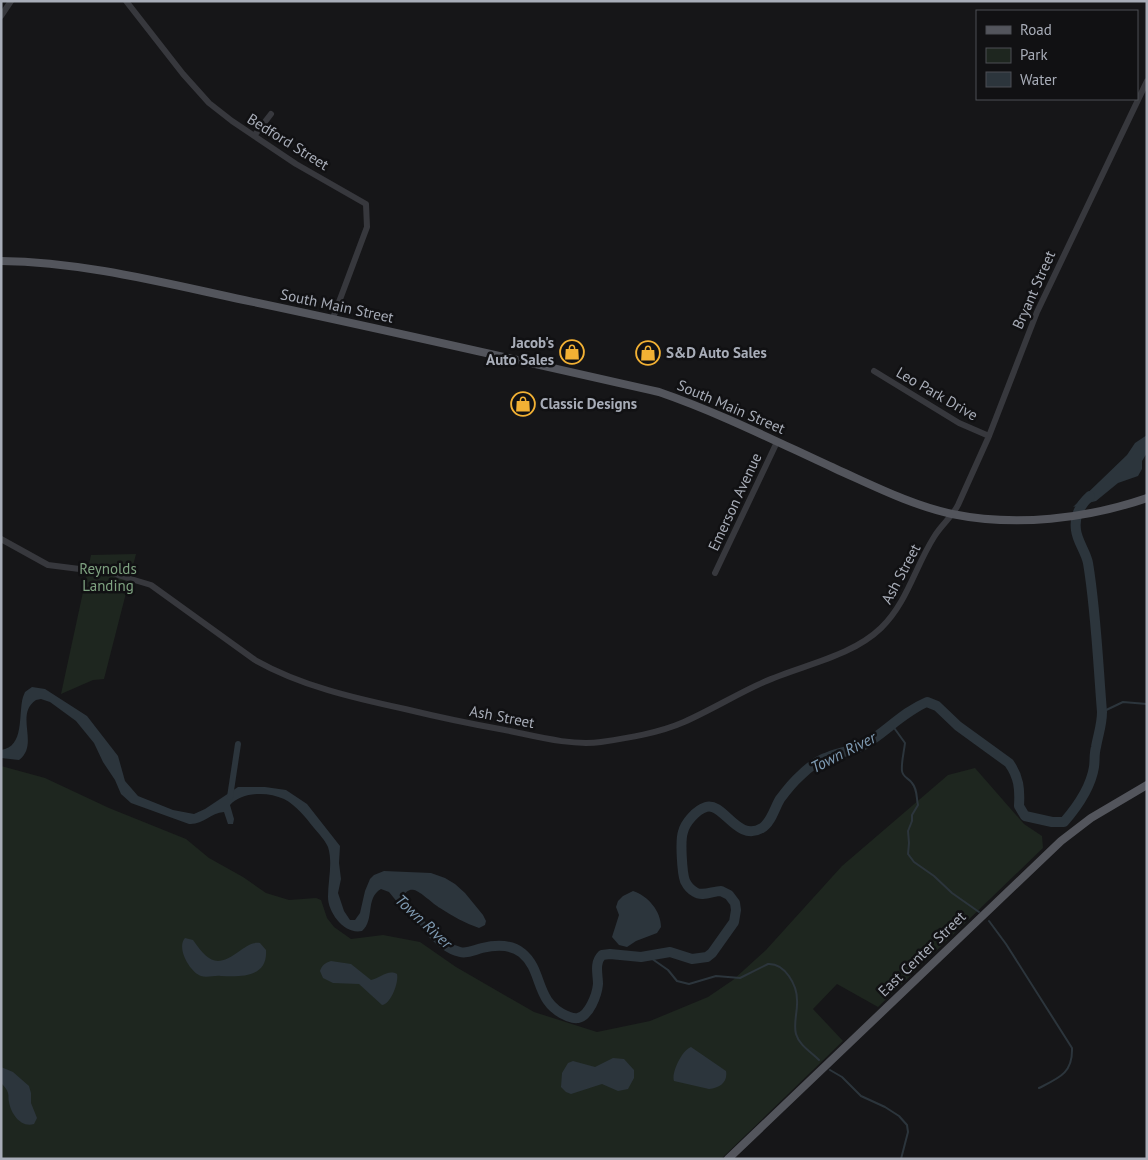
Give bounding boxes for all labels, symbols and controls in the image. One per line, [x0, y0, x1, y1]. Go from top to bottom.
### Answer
legend [976, 10, 1138, 100]
text: Road [1020, 20, 1052, 39]
text: Park [1020, 45, 1048, 64]
text: Water [1020, 70, 1057, 89]
street label: Bedford Street [244, 109, 333, 174]
street label: Bryant Street [1008, 248, 1059, 332]
street label: South Main Street [279, 284, 395, 327]
place label: Jacob's Auto Sales [486, 333, 554, 369]
shop icon: Jacob's Auto Sales [559, 339, 585, 365]
shop icon: S&D Auto Sales [635, 340, 661, 366]
place label: S&D Auto Sales [666, 343, 767, 362]
street label: Leo Park Drive [893, 363, 981, 425]
street label: South Main Street [674, 375, 788, 438]
shop icon: Classic Designs [510, 391, 536, 417]
place label: Classic Designs [540, 394, 637, 413]
street label: Emerson Avenue [704, 450, 766, 554]
street label: Ash Street [877, 540, 924, 607]
park label: Reynolds Landing [79, 559, 137, 595]
street label: Ash Street [468, 701, 536, 732]
water label: Town River [807, 726, 881, 777]
water label: Town River [391, 890, 458, 954]
street label: East Center Street [874, 907, 970, 1000]

